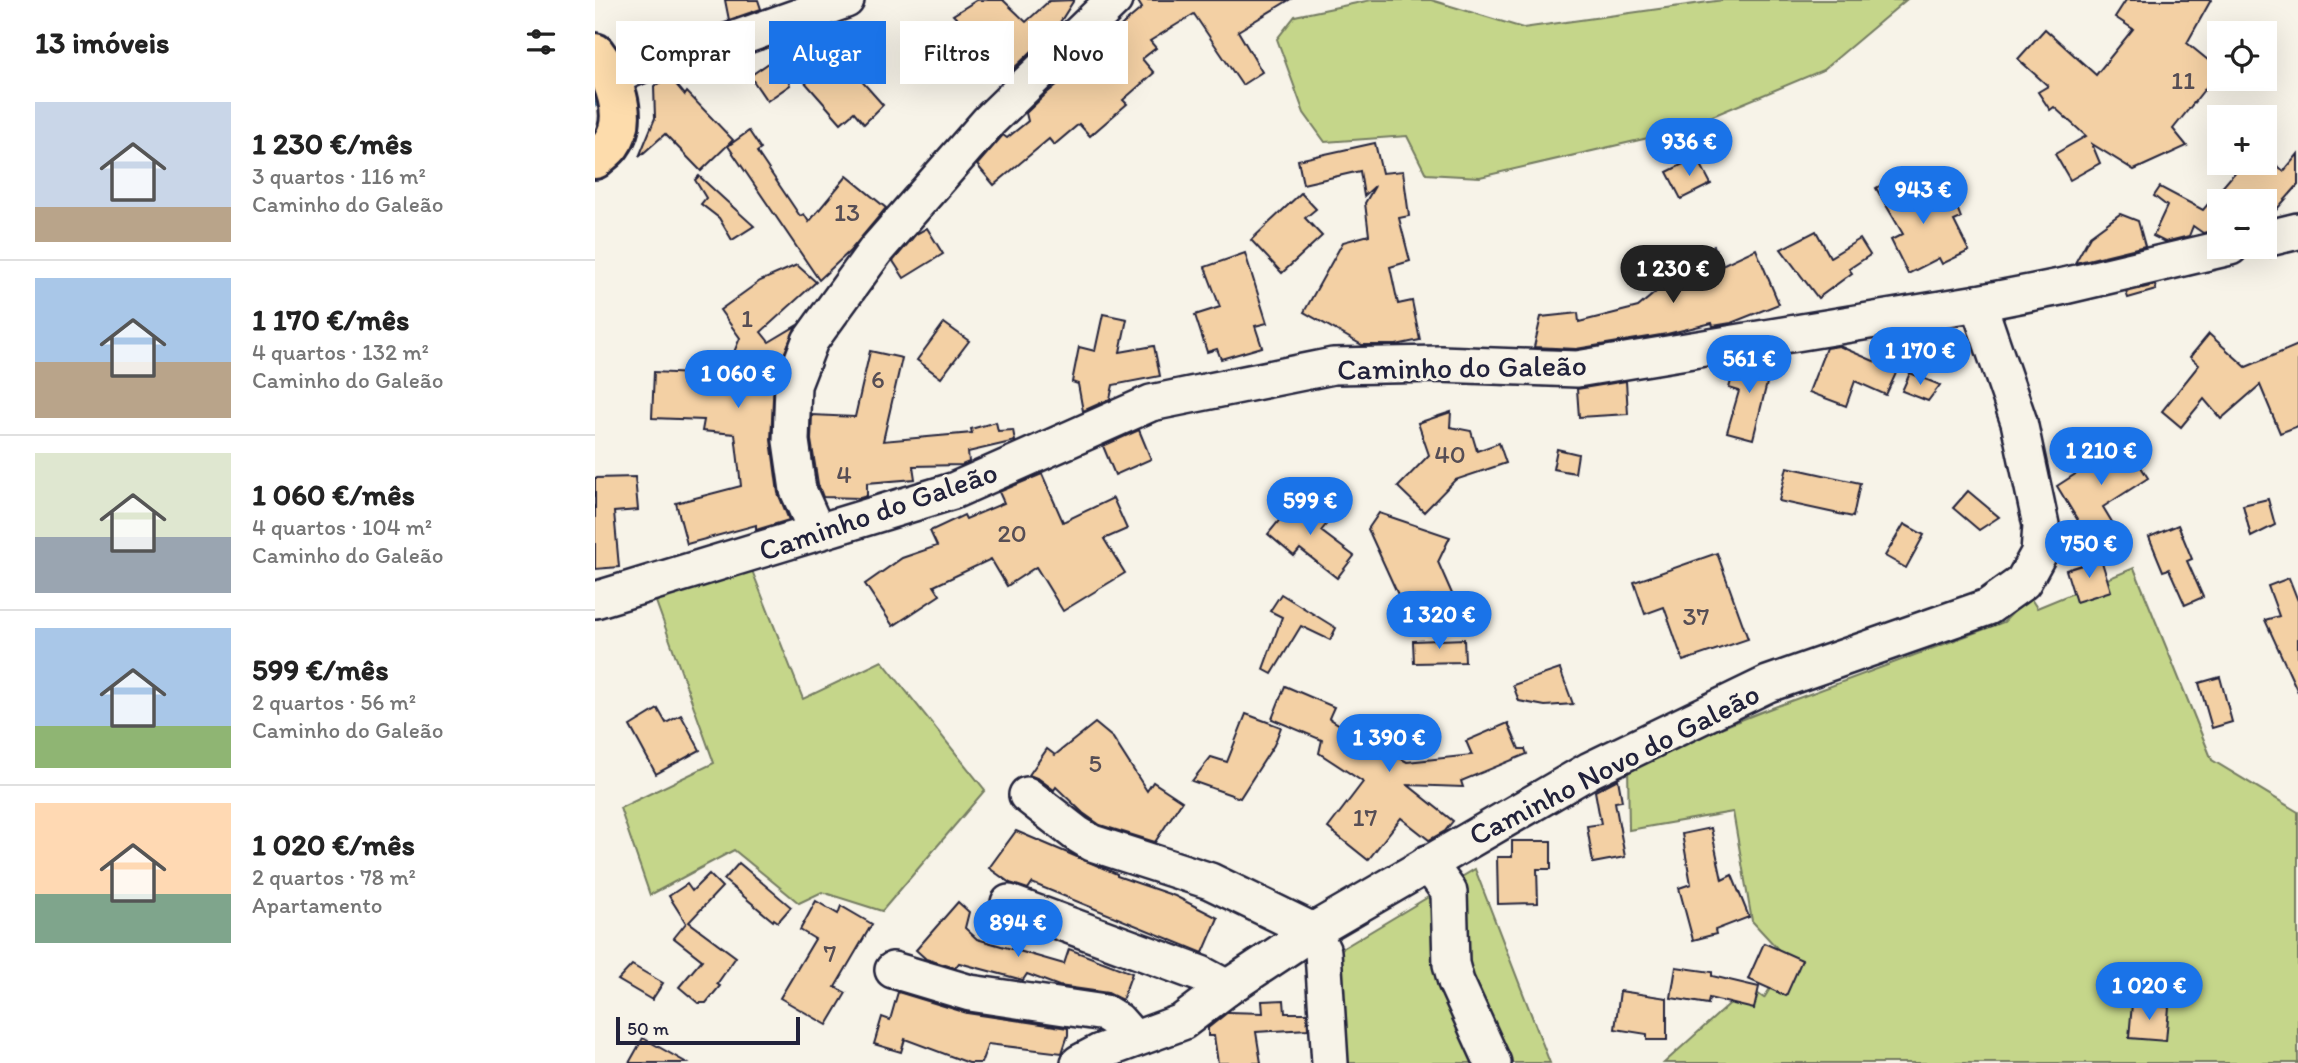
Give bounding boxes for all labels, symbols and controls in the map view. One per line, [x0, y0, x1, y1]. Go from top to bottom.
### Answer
chip: Comprar [616, 21, 755, 84]
chip: Alugar [769, 21, 886, 84]
chip: Filtros [900, 21, 1014, 84]
chip: Novo [1028, 21, 1128, 84]
map controls [2207, 21, 2277, 259]
button: locate [2207, 21, 2277, 91]
icon: filters [522, 23, 560, 61]
text: 13 imóveis [35, 24, 170, 61]
house number: 11 [2171, 64, 2195, 96]
button: + [2207, 105, 2277, 175]
pin: 936 € [1640, 118, 1738, 178]
text: 1 230 €/mês [252, 125, 413, 162]
text: 936 € [1661, 127, 1717, 155]
icon: home [91, 130, 175, 214]
text: 3 quartos · 116 m² [252, 162, 426, 190]
pin: 943 € [1874, 166, 1972, 226]
text: 943 € [1895, 175, 1951, 203]
button: − [2207, 189, 2277, 259]
text: Caminho do Galeão [252, 190, 444, 218]
house number: 13 [834, 196, 860, 228]
pin: 1 230 € [1608, 246, 1738, 305]
text: 1 230 € [1637, 254, 1709, 282]
text: 1 170 €/mês [252, 301, 409, 338]
house number: 1 [741, 302, 753, 334]
icon: home [91, 306, 175, 390]
pin: 1 170 € [1855, 328, 1985, 387]
pin: 561 € [1700, 336, 1798, 395]
text: 1 170 € [1885, 336, 1955, 364]
text: 4 quartos · 132 m² [252, 338, 429, 366]
text: 561 € [1722, 344, 1776, 372]
street label: Caminho do Galeão [1337, 346, 1587, 388]
pin: 1 060 € [673, 350, 803, 410]
text: 1 060 € [701, 359, 775, 387]
house number: 6 [871, 363, 885, 395]
text: Caminho do Galeão [252, 366, 444, 394]
pin: 1 210 € [2036, 428, 2166, 487]
text: 1 210 € [2065, 436, 2137, 464]
house number: 40 [1434, 438, 1466, 470]
street label: Caminho do Galeão [754, 453, 1002, 569]
house number: 4 [836, 458, 852, 490]
text: 1 060 €/mês [252, 476, 415, 513]
pin: 599 € [1261, 477, 1359, 537]
icon: home [91, 481, 175, 565]
text: 599 € [1283, 486, 1337, 514]
text: 4 quartos · 104 m² [252, 513, 432, 541]
house number: 20 [997, 517, 1027, 549]
pin: 750 € [2040, 520, 2138, 580]
text: 750 € [2061, 529, 2117, 557]
text: Caminho do Galeão [252, 541, 444, 569]
pin: 1 320 € [1374, 592, 1504, 651]
text: 1 320 € [1403, 600, 1475, 628]
house number: 37 [1682, 600, 1710, 632]
text: 599 €/mês [252, 651, 389, 688]
icon: home [91, 656, 175, 740]
street label: Caminho Novo do Galeão [1462, 675, 1766, 853]
text: 2 quartos · 56 m² [252, 688, 416, 716]
pin: 1 390 € [1324, 714, 1454, 774]
text: Caminho do Galeão [252, 716, 444, 744]
text: 1 390 € [1353, 723, 1425, 751]
house number: 5 [1088, 747, 1102, 779]
house number: 17 [1353, 801, 1378, 833]
text: 1 020 €/mês [252, 826, 415, 863]
icon: home [91, 831, 175, 915]
text: 2 quartos · 78 m² [252, 863, 416, 891]
text: Apartamento [252, 891, 383, 919]
pin: 894 € [969, 900, 1067, 959]
text: 894 € [990, 908, 1046, 936]
house number: 7 [824, 937, 837, 969]
pin: 1 020 € [2084, 962, 2214, 1022]
text: 1 020 € [2112, 971, 2186, 999]
scale bar [616, 1014, 800, 1046]
text: 50 m [627, 1017, 669, 1040]

